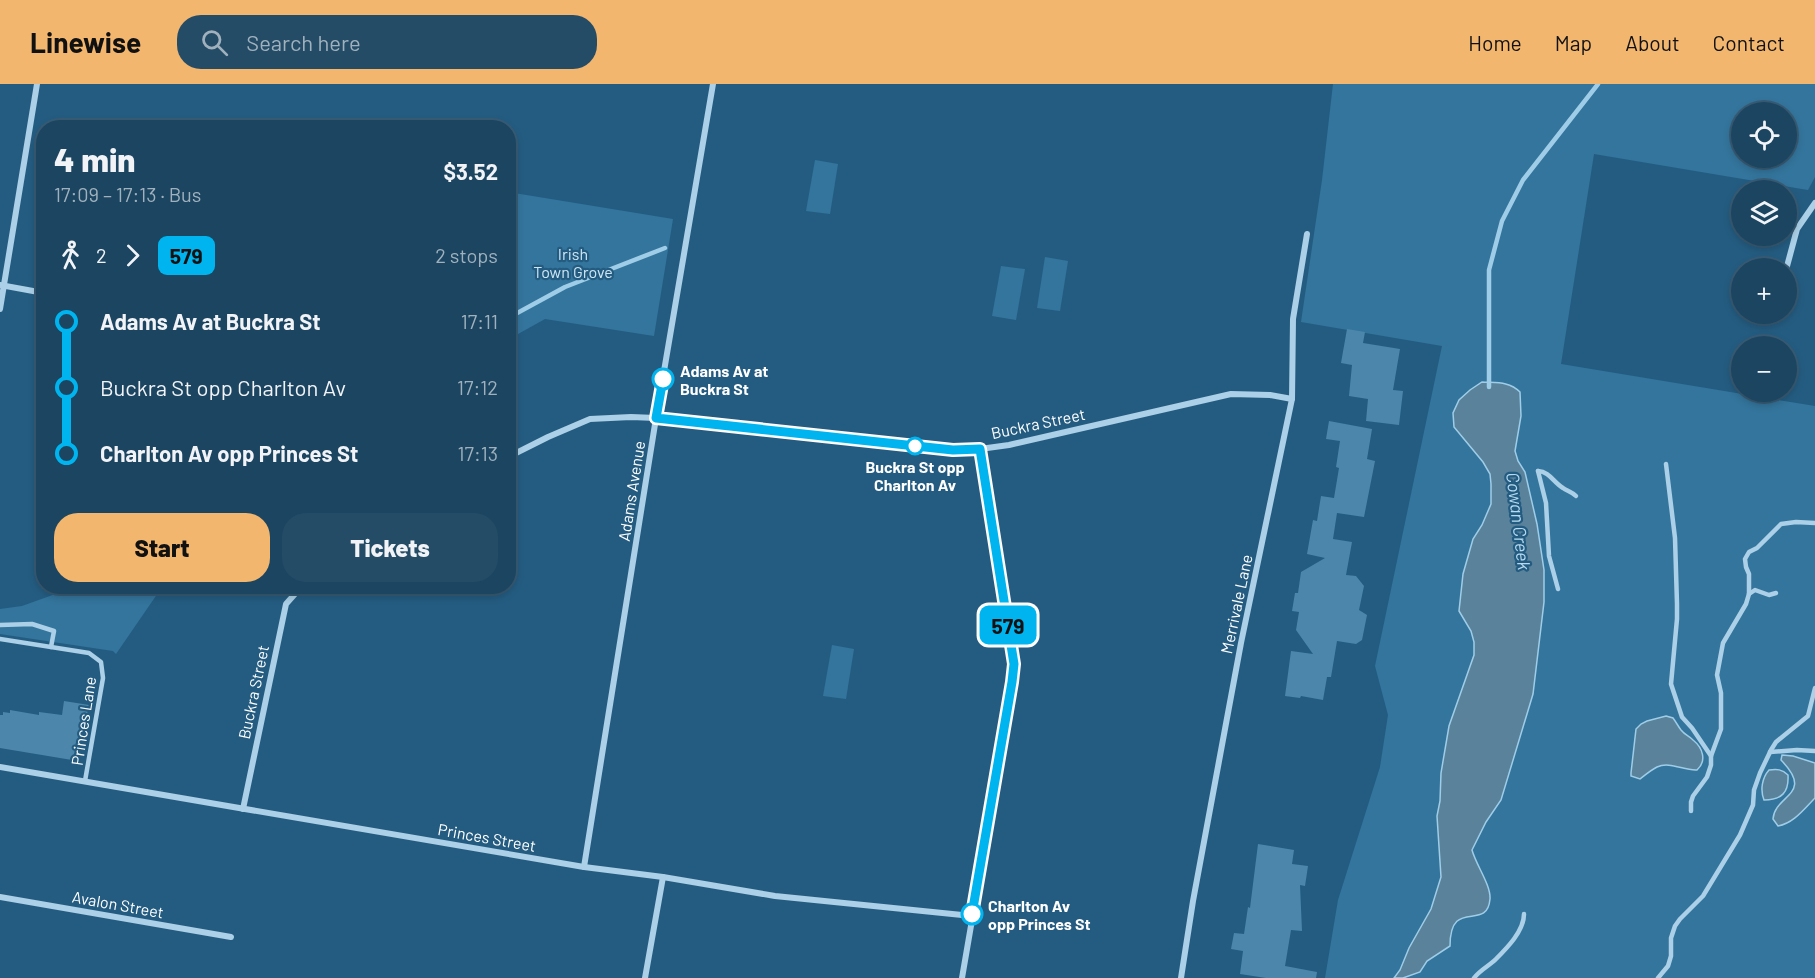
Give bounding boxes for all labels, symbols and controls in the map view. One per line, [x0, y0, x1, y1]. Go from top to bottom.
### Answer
search box [177, 15, 597, 69]
text: Linewise [30, 25, 141, 59]
icon: search [198, 26, 231, 59]
text: Search here [246, 29, 361, 55]
text: Home [1468, 30, 1522, 55]
text: Map [1555, 30, 1592, 55]
text: About [1625, 30, 1680, 55]
text: Contact [1713, 30, 1785, 55]
map controls [1731, 102, 1797, 402]
button: locate [1731, 102, 1797, 168]
text: 4 min [54, 139, 135, 179]
text: $3.52 [443, 158, 498, 184]
button: layers [1731, 180, 1797, 246]
text: 17:09 – 17:13 · Bus [54, 182, 201, 206]
icon: walk [54, 239, 87, 272]
icon: forward [116, 239, 149, 272]
text: 2 [96, 243, 107, 267]
text: 579 [170, 243, 203, 268]
text: 2 stops [435, 243, 498, 267]
park label: Irish Town Grove [533, 244, 613, 281]
button: + [1731, 258, 1797, 324]
text: Adams Av at Buckra St [100, 308, 321, 334]
text: 17:11 [461, 309, 498, 333]
button: − [1731, 336, 1797, 402]
place label: Adams Av at Buckra St [680, 361, 768, 398]
marker: Adams Av at Buckra St [652, 368, 674, 390]
text: Buckra St opp Charlton Av [100, 374, 346, 400]
text: 17:12 [457, 375, 498, 399]
street label: Buckra Street [989, 404, 1087, 442]
marker: Buckra St opp Charlton Av [906, 437, 924, 455]
street label: Adams Avenue [614, 439, 648, 543]
text: Charlton Av opp Princes St [100, 440, 358, 466]
text: 17:13 [457, 441, 498, 465]
place label: Buckra St opp Charlton Av [865, 457, 965, 494]
water label: Cowan Creek [1502, 471, 1536, 572]
button: Start [54, 513, 270, 582]
button: Tickets [282, 513, 498, 582]
street label: Merrivale Lane [1216, 553, 1256, 655]
line badge: 579 [974, 606, 1042, 644]
text: 579 [992, 613, 1024, 638]
street label: Buckra Street [234, 643, 272, 741]
street label: Princes Lane [67, 675, 99, 767]
street label: Princes Street [437, 819, 537, 855]
street label: Avalon Street [71, 887, 165, 921]
place label: Charlton Av opp Princes St [988, 896, 1091, 933]
marker: Charlton Av opp Princes St [961, 903, 983, 925]

